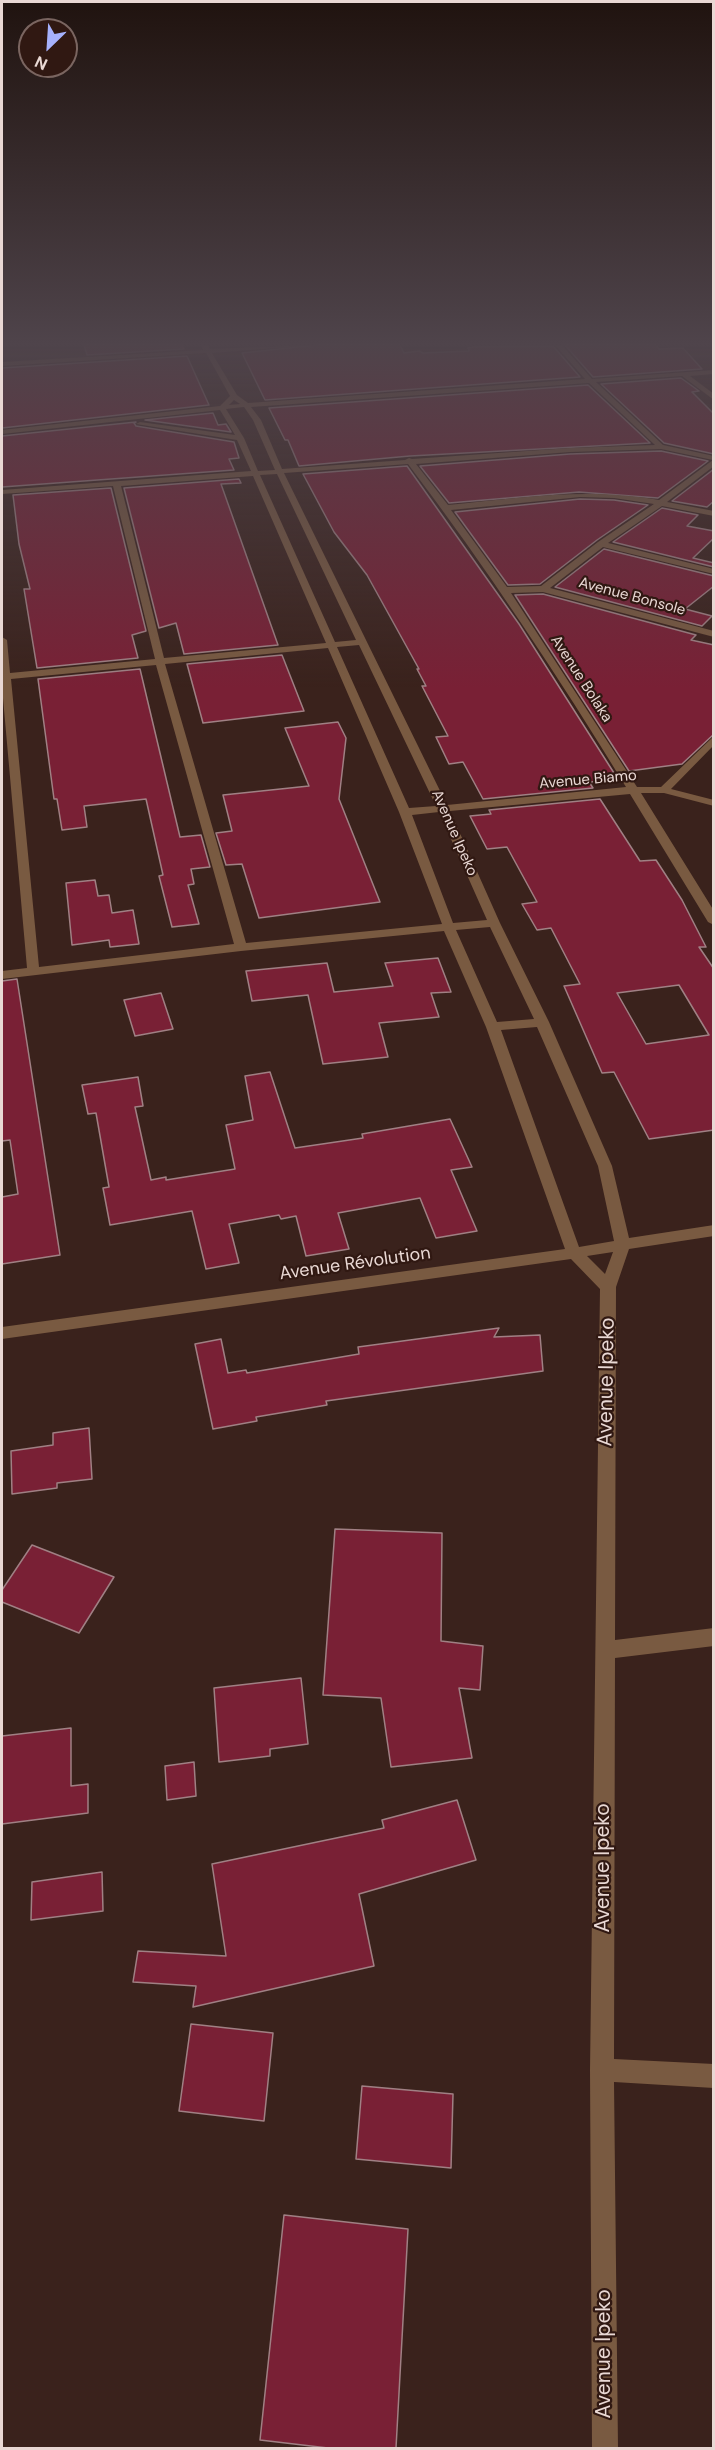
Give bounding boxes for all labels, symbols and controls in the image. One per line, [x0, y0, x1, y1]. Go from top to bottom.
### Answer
north arrow [18, 18, 78, 78]
text: N [31, 51, 51, 75]
street label: Avenue Bonsole [577, 574, 687, 620]
street label: Avenue Bolaka [546, 632, 616, 726]
street label: Avenue Biamo [538, 767, 638, 793]
street label: Avenue Ipeko [427, 787, 481, 879]
street label: Avenue Révolution [278, 1243, 432, 1285]
street label: Avenue Ipeko [593, 1317, 621, 1447]
street label: Avenue Ipeko [590, 1803, 616, 1933]
street label: Avenue Ipeko [591, 2289, 617, 2419]

